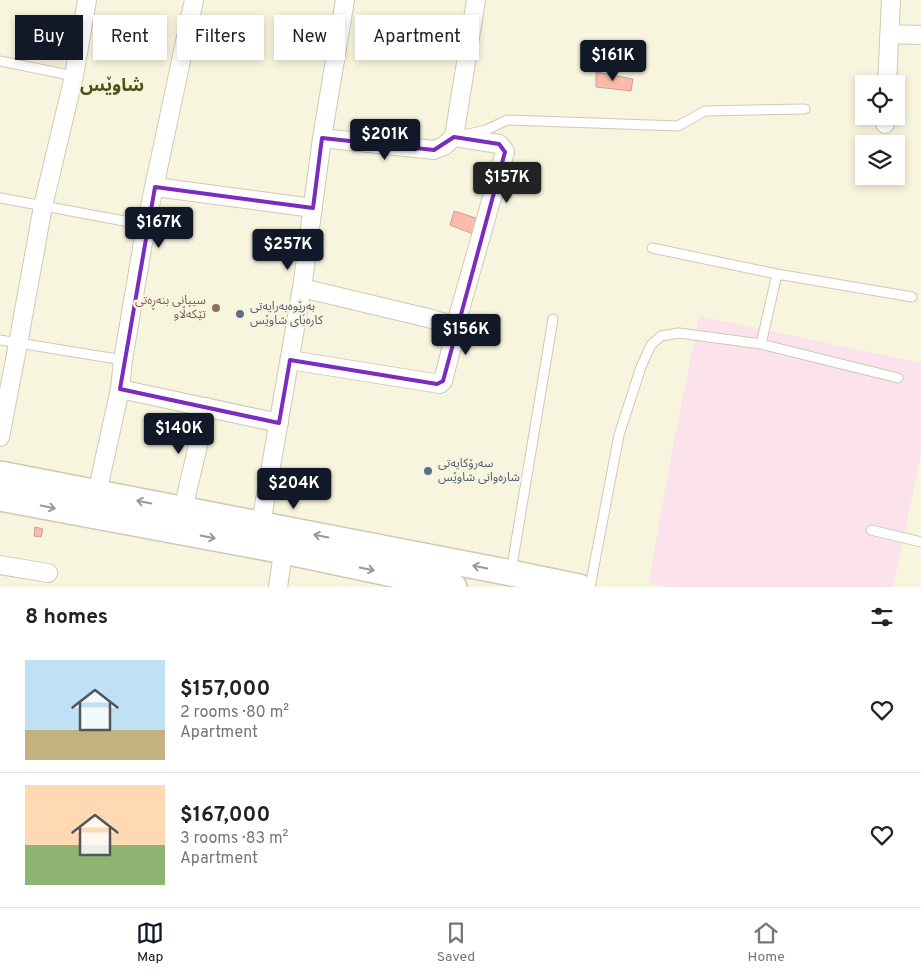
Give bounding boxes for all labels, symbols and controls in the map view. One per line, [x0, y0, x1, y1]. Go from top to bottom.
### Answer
chip: Buy [15, 15, 83, 60]
chip: Rent [93, 15, 167, 60]
chip: Filters [177, 15, 264, 60]
chip: New [274, 15, 345, 60]
chip: Apartment [355, 15, 479, 60]
pin: $161K [578, 39, 648, 82]
text: $161K [591, 46, 635, 66]
district label: شاوێس [80, 75, 144, 98]
map controls [855, 75, 905, 185]
button: locate [855, 75, 905, 125]
pin: $201K [350, 119, 420, 161]
text: $201K [361, 125, 409, 145]
button: layers [855, 135, 905, 185]
pin: $157K [472, 162, 542, 204]
text: $157K [484, 168, 530, 188]
pin: $167K [124, 206, 194, 249]
text: $167K [136, 213, 182, 233]
pin: $257K [253, 228, 323, 271]
text: $257K [263, 235, 313, 255]
place label: سیپانی بنەڕەتی تێکەڵاو [135, 293, 206, 323]
place label: بەڕێوەبەرایەتی کارەبای شاوێس [250, 299, 324, 329]
marker: سیپانی بنەڕەتی تێکەڵاو [210, 302, 222, 314]
marker: بەڕێوەبەرایەتی کارەبای شاوێس [234, 308, 246, 320]
pin: $156K [431, 314, 501, 356]
text: $156K [443, 320, 490, 340]
pin: $140K [144, 412, 214, 455]
text: $140K [155, 419, 203, 439]
place label: سەرۆکایەتی شارەوانی شاوێس [438, 456, 520, 486]
marker: سەرۆکایەتی شارەوانی شاوێس [422, 465, 434, 477]
pin: $204K [259, 468, 329, 510]
text: $204K [268, 474, 320, 494]
one-way arrow [136, 497, 152, 506]
one-way arrow [40, 502, 56, 512]
one-way arrow [313, 530, 329, 540]
one-way arrow [199, 533, 215, 542]
one-way arrow [473, 561, 489, 571]
one-way arrow [358, 565, 374, 574]
icon: filters [868, 603, 896, 631]
text: 8 homes [25, 604, 108, 631]
text: $157,000 [180, 676, 270, 703]
icon: home [65, 680, 125, 740]
icon: heart [868, 696, 896, 724]
text: 2 rooms · 80 m² [180, 703, 289, 723]
text: Apartment [180, 723, 258, 743]
text: $167,000 [180, 802, 270, 829]
icon: home [65, 805, 125, 865]
icon: heart [868, 821, 896, 849]
text: 3 rooms · 83 m² [180, 829, 288, 849]
text: Apartment [180, 849, 258, 869]
tab: Map [136, 919, 164, 966]
tab: Saved [437, 919, 475, 966]
tab: Home [748, 919, 785, 966]

